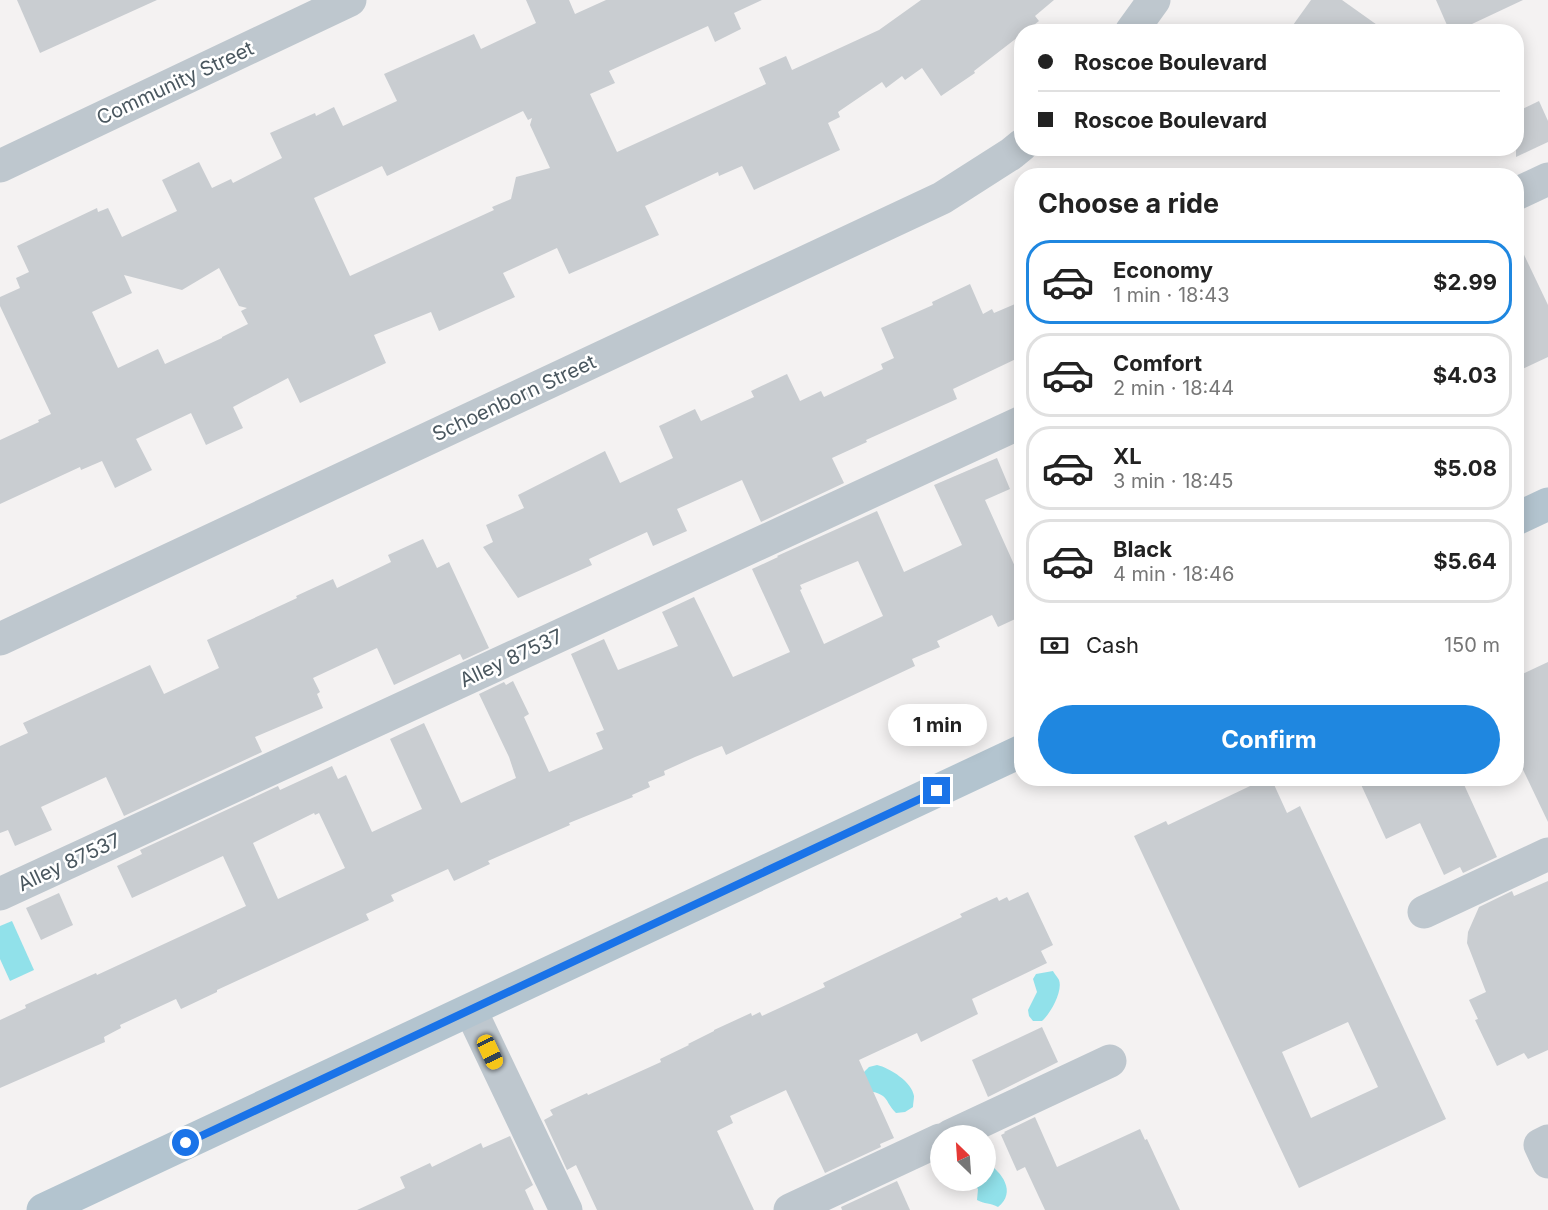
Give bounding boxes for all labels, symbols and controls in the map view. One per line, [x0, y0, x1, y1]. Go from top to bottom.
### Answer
street label: Community Street [93, 36, 258, 130]
text: Roscoe Boulevard [1074, 49, 1267, 75]
text: Roscoe Boulevard [1074, 107, 1267, 133]
text: Choose a ride [1038, 187, 1219, 220]
icon: car [1041, 255, 1095, 309]
text: Economy [1113, 257, 1213, 283]
text: $2.99 [1433, 269, 1497, 295]
text: 1 min · 18:43 [1113, 283, 1230, 307]
icon: car [1041, 348, 1095, 402]
street label: Schoenborn Street [428, 349, 600, 446]
text: Comfort [1113, 350, 1202, 376]
text: $4.03 [1433, 362, 1497, 388]
text: 2 min · 18:44 [1113, 376, 1234, 400]
icon: car [1041, 441, 1095, 495]
text: XL [1113, 443, 1142, 469]
text: $5.08 [1433, 455, 1497, 481]
text: 3 min · 18:45 [1113, 469, 1234, 493]
icon: car [1041, 534, 1095, 588]
text: Black [1113, 536, 1172, 562]
text: $5.64 [1433, 548, 1497, 574]
text: 4 min · 18:46 [1113, 562, 1234, 586]
street label: Alley 87537 [456, 624, 566, 692]
icon: cash [1038, 629, 1071, 662]
text: Cash [1086, 632, 1139, 658]
text: 150 m [1444, 633, 1500, 657]
callout: 1 min [888, 704, 986, 746]
button: Confirm [1038, 705, 1500, 774]
text: 1 min [913, 713, 962, 737]
route end [923, 777, 950, 804]
street label: Alley 87537 [14, 828, 124, 896]
car [474, 1032, 506, 1072]
north arrow [930, 1125, 996, 1191]
map controls [930, 1125, 996, 1191]
route start [172, 1129, 199, 1156]

